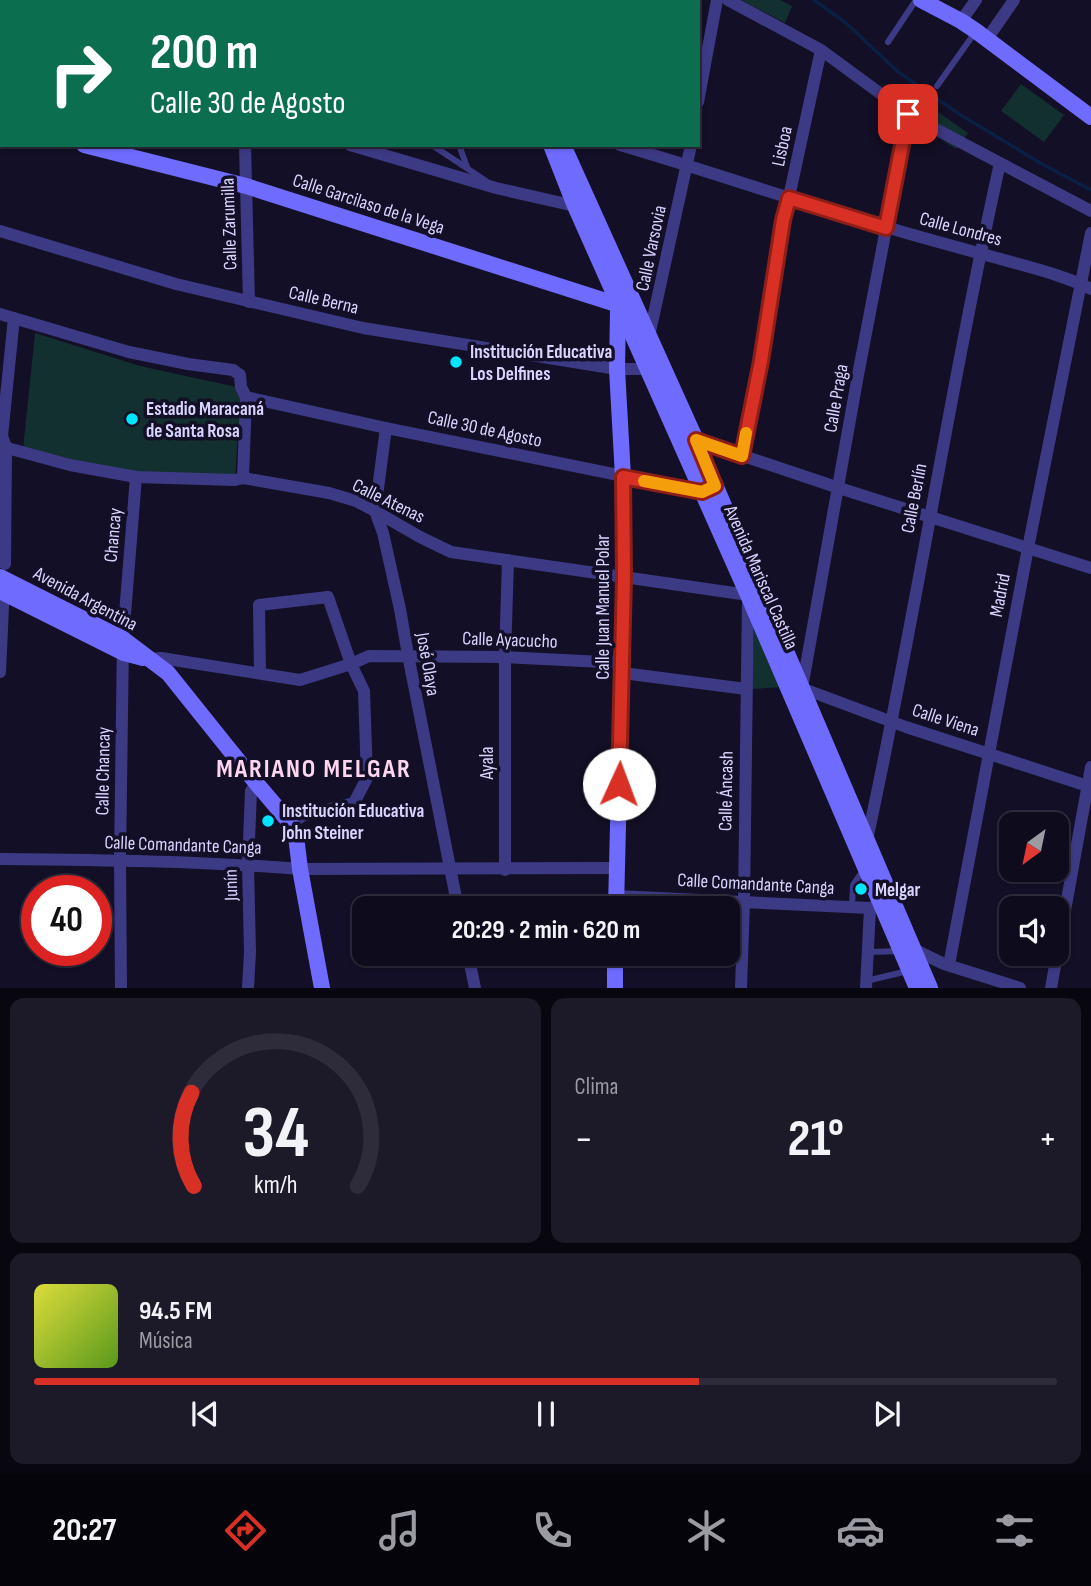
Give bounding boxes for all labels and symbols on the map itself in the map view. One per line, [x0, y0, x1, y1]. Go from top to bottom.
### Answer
pin [878, 84, 938, 144]
street label: Lisboa [767, 124, 798, 168]
street label: Calle Garcilaso de la Vega [290, 169, 447, 240]
street label: Calle Zarumilla [216, 177, 243, 271]
street label: Calle Varsovia [631, 203, 672, 293]
street label: Calle Londres [917, 207, 1004, 252]
street label: Calle Berna [287, 281, 361, 320]
place label: Institución Educativa Los Delfines [470, 341, 612, 386]
marker: Institución Educativa Los Delfines [448, 354, 464, 370]
street label: Calle Praga [819, 362, 854, 434]
place label: Estadio Maracaná de Santa Rosa [146, 398, 264, 443]
street label: Calle 30 de Agosto [426, 406, 544, 453]
marker: Estadio Maracaná de Santa Rosa [124, 411, 140, 427]
street label: Calle Berlín [896, 461, 933, 535]
street label: Calle Atenas [348, 474, 428, 529]
street label: Avenida Mariscal Castilla [718, 501, 803, 653]
street label: Chancay [100, 506, 127, 563]
street label: Calle Juan Manuel Polar [592, 534, 615, 680]
street label: Avenida Argentina [29, 562, 141, 636]
street label: Madrid [985, 572, 1016, 619]
street label: Calle Ayacucho [462, 627, 558, 654]
street label: José Olaya [410, 630, 444, 698]
street label: Calle Viena [909, 699, 982, 742]
street label: Calle Chancay [91, 726, 116, 816]
street label: Ayala [476, 746, 499, 781]
position arrow [582, 747, 656, 821]
street label: Calle Áncash [714, 751, 739, 831]
district label: MARIANO MELGAR [216, 754, 412, 785]
place label: Institución Educativa John Steiner [281, 800, 424, 845]
north arrow [999, 812, 1069, 882]
marker: Institución Educativa John Steiner [260, 813, 276, 829]
street label: Calle Comandante Canga [104, 831, 262, 860]
street label: Junín [220, 869, 243, 902]
street label: Calle Comandante Canga [677, 869, 835, 900]
speed limit sign: 40 [21, 875, 112, 966]
place label: Melgar [875, 879, 921, 902]
marker: Melgar [853, 881, 869, 897]

